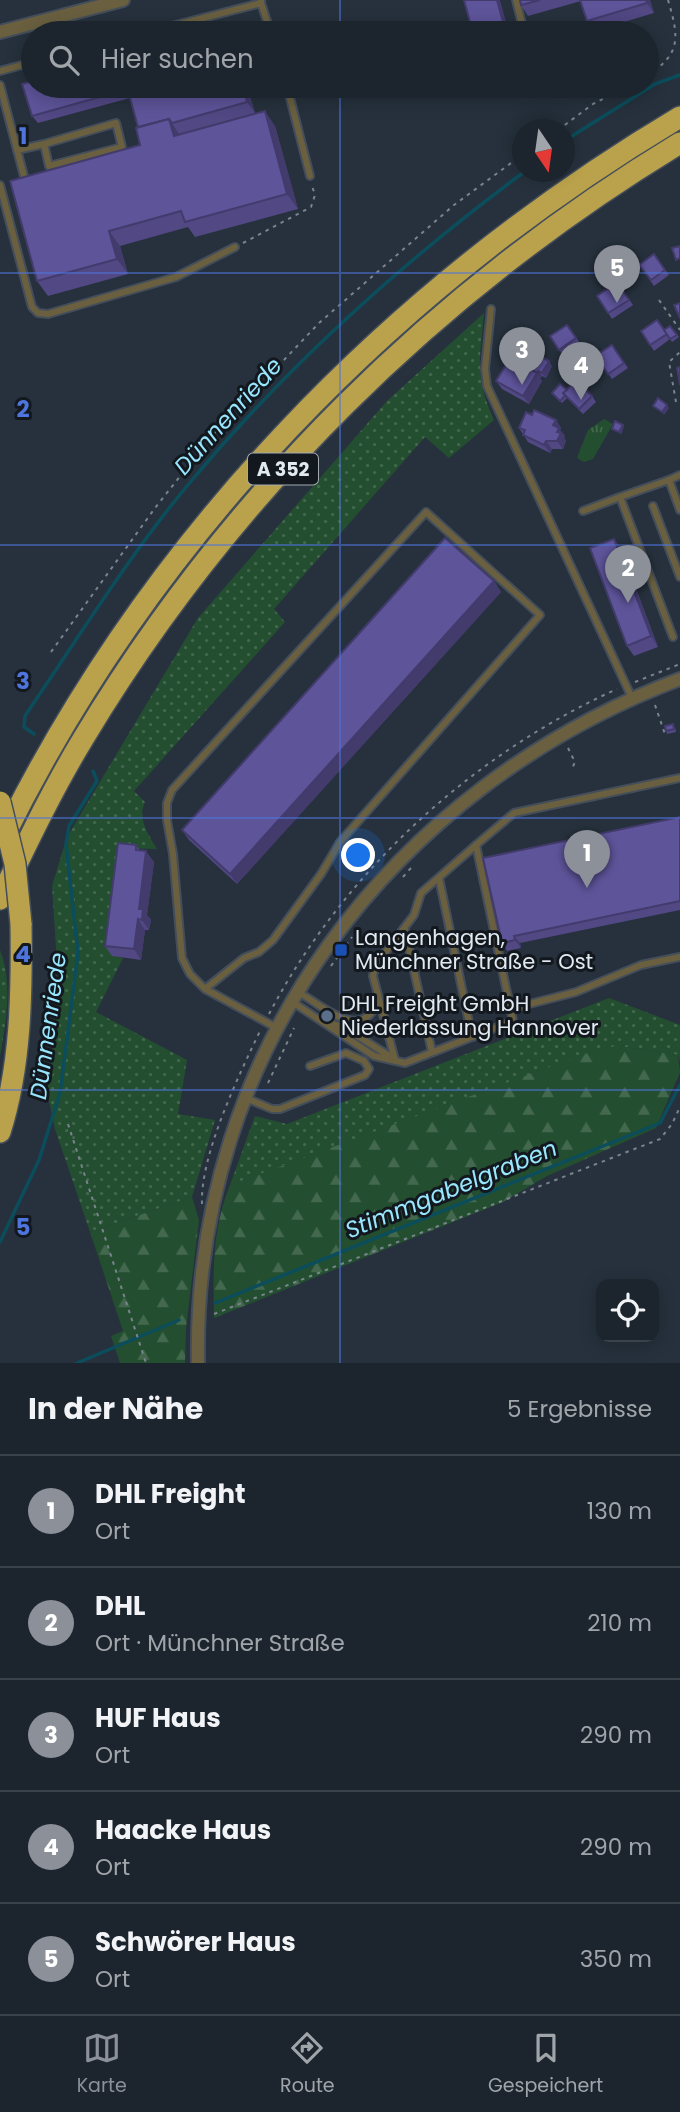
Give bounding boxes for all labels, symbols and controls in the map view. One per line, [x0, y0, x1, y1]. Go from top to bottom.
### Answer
search box [21, 21, 659, 98]
icon: search [45, 41, 83, 79]
text: Hier suchen [101, 41, 254, 77]
north arrow [512, 119, 575, 182]
text: 1 [19, 120, 27, 152]
pin: 5 [594, 245, 640, 303]
pin: 3 [499, 327, 545, 385]
pin: 4 [558, 342, 604, 400]
water label: Dünnenriede [167, 350, 289, 482]
text: 2 [16, 393, 30, 425]
road number: A 352 [248, 454, 318, 484]
pin: 2 [605, 545, 651, 603]
text: 3 [16, 665, 30, 697]
pin: 1 [564, 830, 610, 888]
your location [341, 838, 375, 872]
place label: Langenhagen, Münchner Straße - Ost [355, 923, 593, 976]
text: 4 [15, 938, 31, 970]
marker: Langenhagen, Münchner Straße - Ost [333, 942, 349, 958]
water label: Dünnenriede [22, 951, 74, 1101]
place label: DHL Freight GmbH Niederlassung Hannover [341, 989, 599, 1042]
marker: DHL Freight GmbH Niederlassung Hannover [319, 1008, 335, 1024]
water label: Stimmgabelgraben [340, 1132, 562, 1246]
text: 5 [16, 1211, 30, 1243]
map controls [596, 1279, 659, 1342]
button: locate [596, 1279, 659, 1342]
text: In der Nähe [28, 1387, 203, 1430]
text: 5 Ergebnisse [507, 1393, 652, 1425]
text: DHL Freight [95, 1476, 246, 1512]
text: 1 [47, 1495, 55, 1527]
text: 130 m [587, 1495, 652, 1527]
text: Ort [95, 1515, 130, 1547]
text: DHL [95, 1588, 145, 1624]
text: 2 [44, 1607, 58, 1639]
text: 210 m [587, 1607, 652, 1639]
text: Ort · Münchner Straße [95, 1627, 345, 1659]
text: HUF Haus [95, 1700, 221, 1736]
text: 3 [44, 1719, 58, 1751]
text: 290 m [580, 1719, 652, 1751]
text: Ort [95, 1739, 130, 1771]
text: Haacke Haus [95, 1812, 271, 1848]
text: 4 [43, 1831, 59, 1863]
text: 290 m [580, 1831, 652, 1863]
text: Ort [95, 1851, 130, 1883]
text: Schwörer Haus [95, 1924, 296, 1960]
text: 5 [44, 1943, 58, 1975]
text: 350 m [580, 1943, 652, 1975]
text: Ort [95, 1963, 130, 1995]
tab: Karte [77, 2029, 127, 2100]
tab: Route [280, 2029, 335, 2100]
tab: Gespeichert [488, 2029, 603, 2100]

